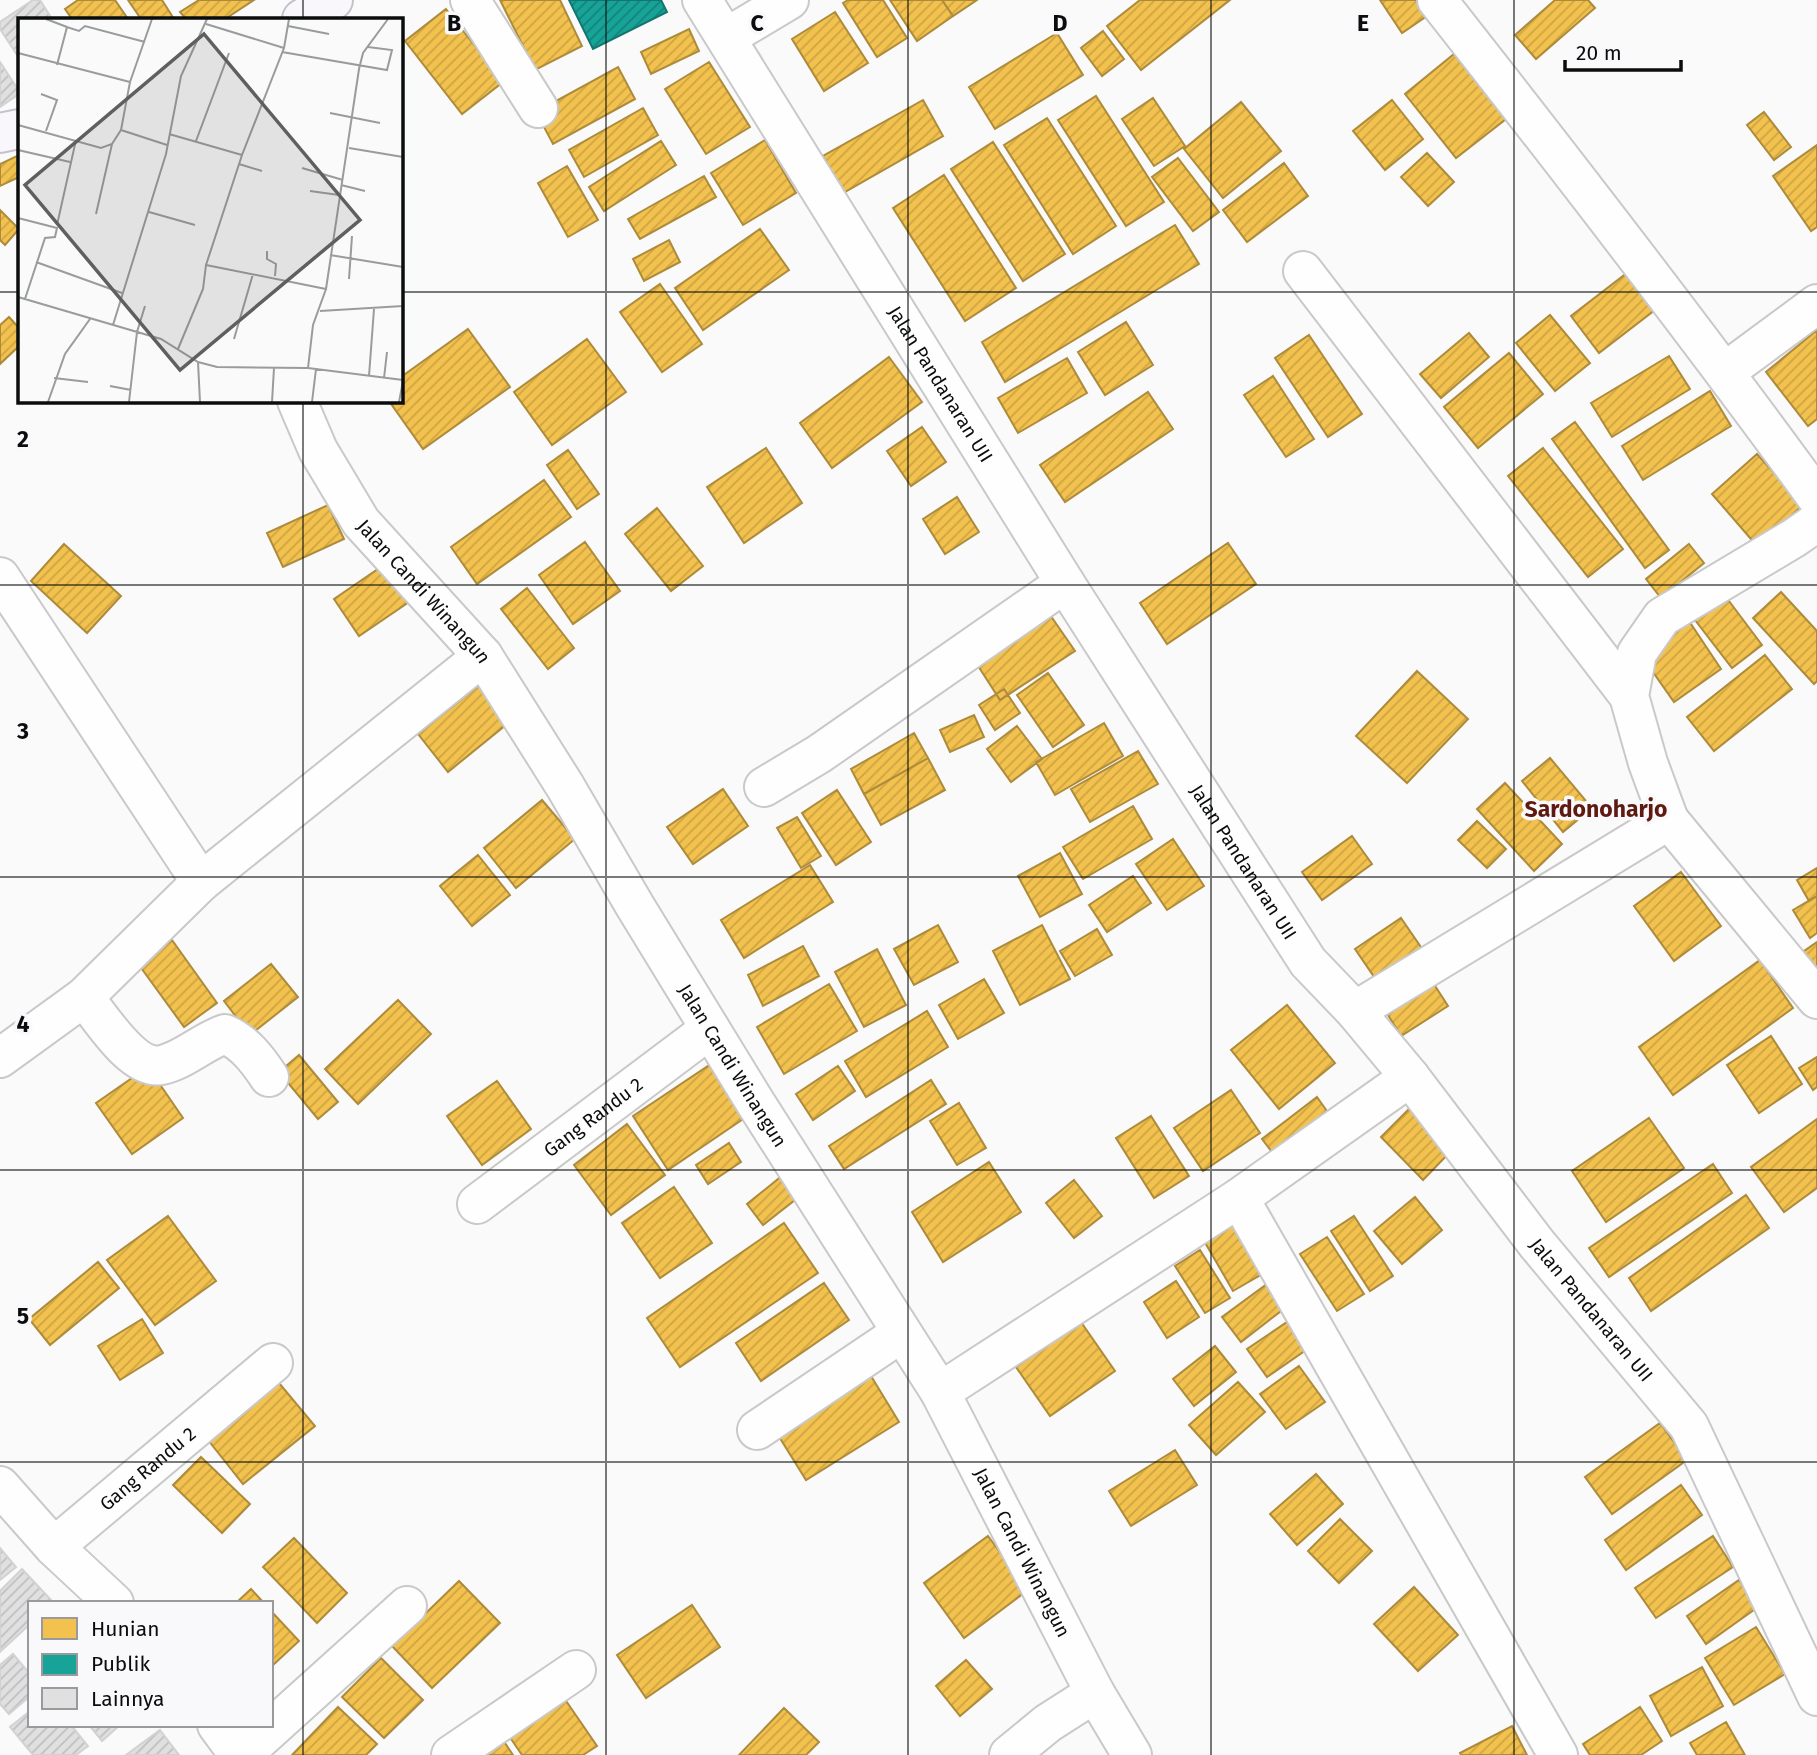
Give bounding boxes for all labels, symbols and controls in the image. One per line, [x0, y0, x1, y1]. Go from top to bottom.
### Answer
text: B [447, 9, 461, 37]
text: C [750, 9, 764, 37]
text: D [1053, 9, 1068, 37]
text: E [1357, 9, 1369, 37]
inset map [18, 18, 402, 402]
scale bar [1565, 28, 1680, 72]
text: 20 m [1576, 40, 1622, 66]
street label: Jalan Pandanaran UII [883, 302, 998, 466]
text: 2 [17, 425, 29, 453]
street label: Jalan Candi Winangun [352, 515, 496, 668]
text: 3 [16, 717, 29, 745]
street label: Jalan Pandanaran UII [1185, 780, 1302, 944]
district label: Sardonoharjo [1525, 795, 1668, 823]
street label: Jalan Candi Winangun [674, 980, 792, 1151]
text: 4 [17, 1010, 30, 1038]
street label: Gang Randu 2 [539, 1073, 647, 1162]
street label: Jalan Pandanaran UII [1525, 1234, 1658, 1386]
text: 5 [17, 1302, 29, 1330]
street label: Gang Randu 2 [95, 1422, 200, 1516]
street label: Jalan Candi Winangun [969, 1464, 1075, 1641]
legend [28, 1601, 273, 1727]
text: Hunian [91, 1616, 159, 1642]
text: Publik [91, 1651, 150, 1677]
text: Lainnya [91, 1686, 164, 1712]

